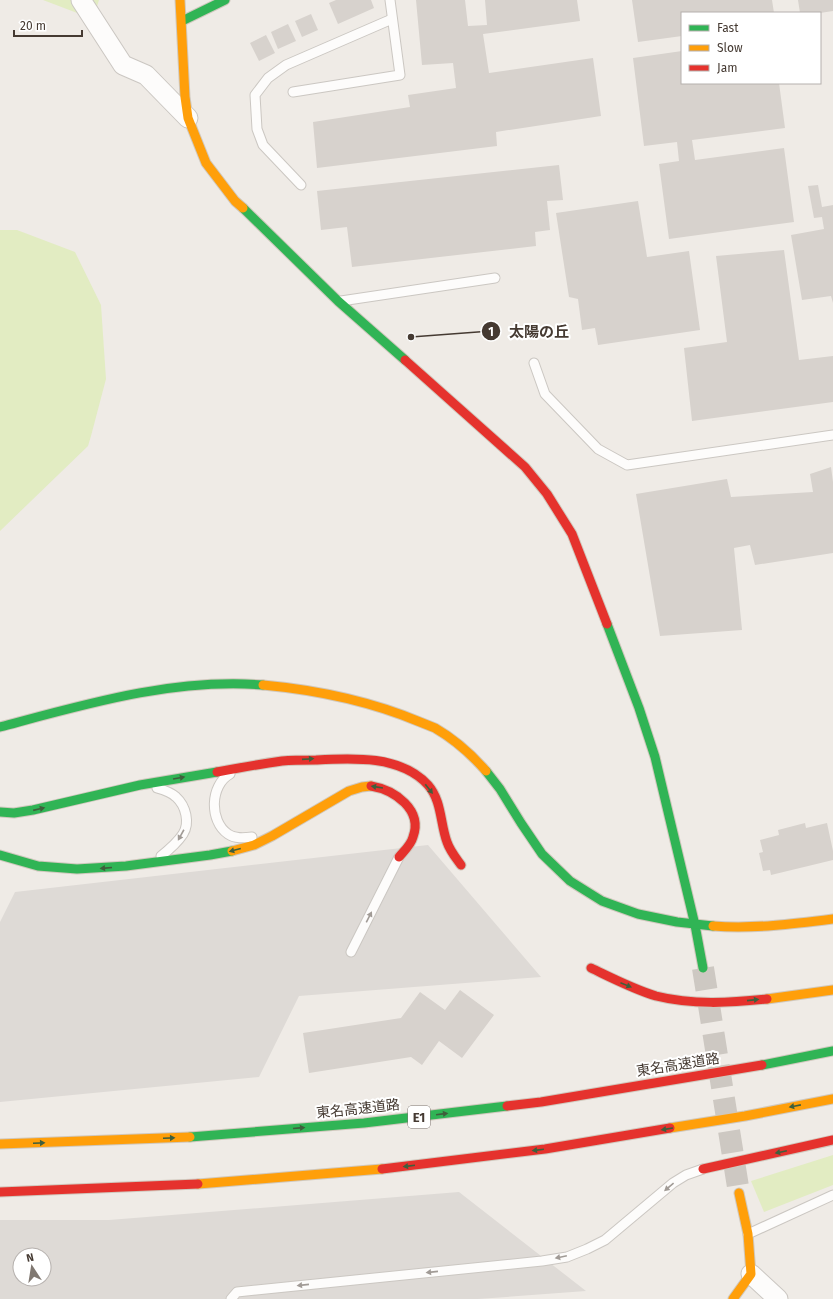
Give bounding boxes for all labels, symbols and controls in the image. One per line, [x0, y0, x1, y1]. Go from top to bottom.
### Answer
scale bar [14, 12, 82, 38]
legend [681, 12, 821, 84]
text: 20 m [20, 19, 46, 33]
text: Fast [717, 21, 739, 35]
text: Slow [717, 41, 743, 55]
text: Jam [717, 61, 737, 75]
callout: 太陽の丘 [481, 318, 577, 345]
text: 太陽の丘 [509, 323, 569, 341]
text: 1 [488, 325, 494, 339]
one-way arrow [302, 756, 314, 763]
one-way arrow [173, 775, 185, 781]
one-way arrow [425, 783, 433, 794]
one-way arrow [371, 784, 383, 790]
one-way arrow [33, 806, 45, 812]
one-way arrow [178, 829, 185, 841]
one-way arrow [229, 848, 241, 854]
one-way arrow [100, 865, 112, 871]
one-way arrow [365, 911, 372, 923]
one-way arrow [621, 982, 633, 988]
one-way arrow [747, 997, 759, 1004]
street label: 東名高速道路 [635, 1050, 721, 1080]
street label: 東名高速道路 [315, 1096, 401, 1122]
one-way arrow [789, 1104, 801, 1110]
road number: E1 [408, 1106, 430, 1128]
one-way arrow [436, 1111, 448, 1117]
one-way arrow [293, 1125, 305, 1132]
one-way arrow [661, 1126, 673, 1132]
one-way arrow [163, 1134, 175, 1141]
one-way arrow [33, 1140, 46, 1146]
one-way arrow [532, 1146, 544, 1153]
one-way arrow [775, 1149, 787, 1155]
one-way arrow [403, 1163, 416, 1169]
one-way arrow [663, 1183, 674, 1192]
north arrow [12, 1247, 52, 1287]
text: N [25, 1251, 35, 1265]
one-way arrow [555, 1255, 568, 1261]
one-way arrow [426, 1269, 438, 1275]
one-way arrow [297, 1282, 309, 1288]

